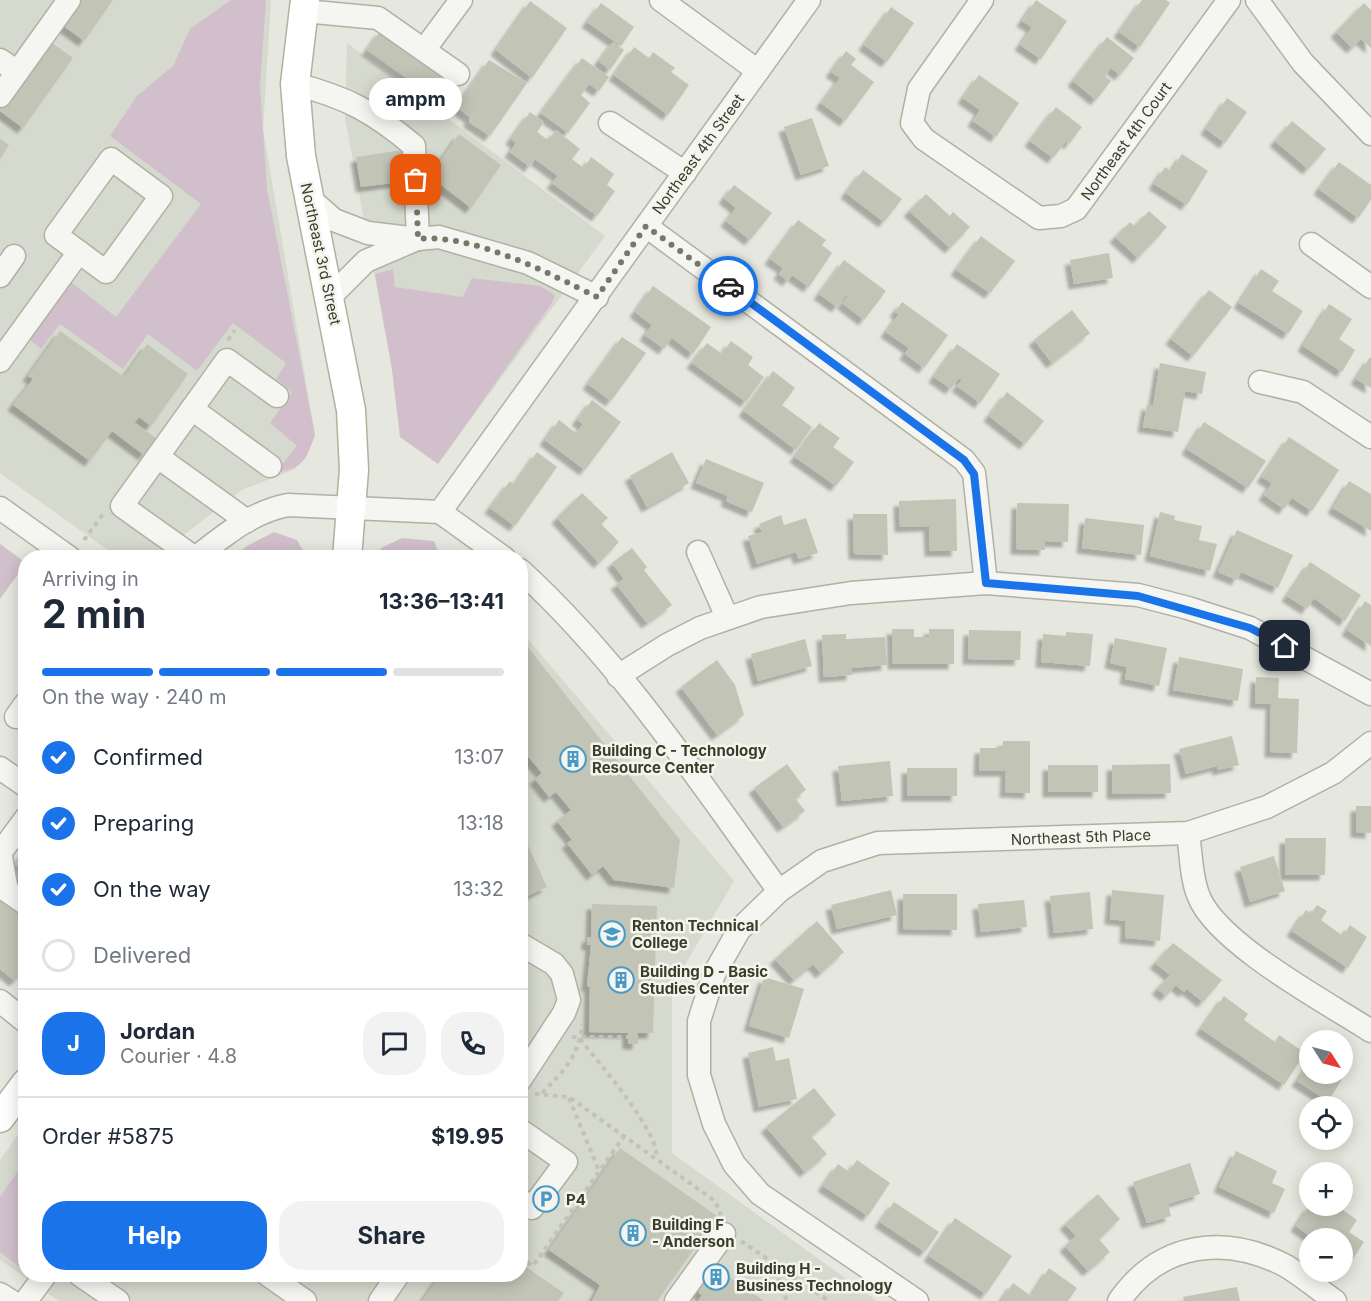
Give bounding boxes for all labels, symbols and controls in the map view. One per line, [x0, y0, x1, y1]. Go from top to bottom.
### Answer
callout: ampm [370, 78, 462, 120]
street label: Northeast 4th Court [1077, 78, 1175, 204]
text: ampm [385, 87, 446, 111]
street label: Northeast 4th Street [648, 90, 748, 218]
pin [390, 154, 441, 205]
icon: bag [399, 163, 432, 196]
street label: Northeast 3rd Street [297, 181, 345, 327]
courier [698, 256, 758, 316]
icon: car [712, 270, 745, 303]
text: Arriving in [42, 567, 139, 591]
text: 13:36–13:41 [379, 588, 504, 614]
text: 2 min [42, 590, 146, 637]
pin [1259, 620, 1310, 671]
icon: home [1268, 629, 1301, 662]
text: On the way · 240 m [42, 685, 227, 709]
icon: check [42, 741, 75, 774]
place label: Building C - Technology Resource Center [592, 741, 767, 777]
text: Confirmed [93, 744, 203, 770]
building icon: Building C - Technology Resource Center [558, 744, 588, 774]
text: 13:07 [454, 745, 504, 769]
icon: check [42, 807, 75, 840]
text: Preparing [93, 810, 194, 836]
text: 13:18 [457, 811, 504, 835]
street label: Northeast 5th Place [1011, 825, 1151, 849]
icon: check [42, 873, 75, 906]
text: On the way [93, 876, 211, 902]
text: 13:32 [453, 877, 504, 901]
place label: Renton Technical College [632, 916, 758, 952]
school or university icon: Renton Technical College [597, 919, 627, 949]
text: Delivered [93, 942, 191, 968]
place label: Building D - Basic Studies Center [640, 962, 768, 998]
building icon: Building D - Basic Studies Center [606, 965, 636, 995]
button: chat [363, 1012, 426, 1075]
button: phone [441, 1012, 504, 1075]
text: Jordan [120, 1018, 195, 1044]
text: J [67, 1030, 80, 1056]
north arrow [1299, 1030, 1353, 1084]
map controls [1299, 1030, 1353, 1282]
text: Courier · 4.8 [120, 1044, 237, 1068]
button: locate [1299, 1096, 1353, 1150]
text: Order #5875 [42, 1123, 174, 1149]
text: $19.95 [431, 1123, 504, 1149]
button: + [1299, 1162, 1353, 1216]
parking icon: P4 [531, 1184, 561, 1214]
place label: P4 [566, 1190, 586, 1209]
button: Help [42, 1201, 267, 1270]
button: Share [279, 1201, 504, 1270]
place label: Building F - Anderson [652, 1215, 735, 1251]
building icon: Building F - Anderson [618, 1218, 648, 1248]
button: − [1299, 1228, 1353, 1282]
place label: Building H - Business Technology [736, 1259, 893, 1295]
building icon: Building H - Business Technology [701, 1262, 731, 1292]

